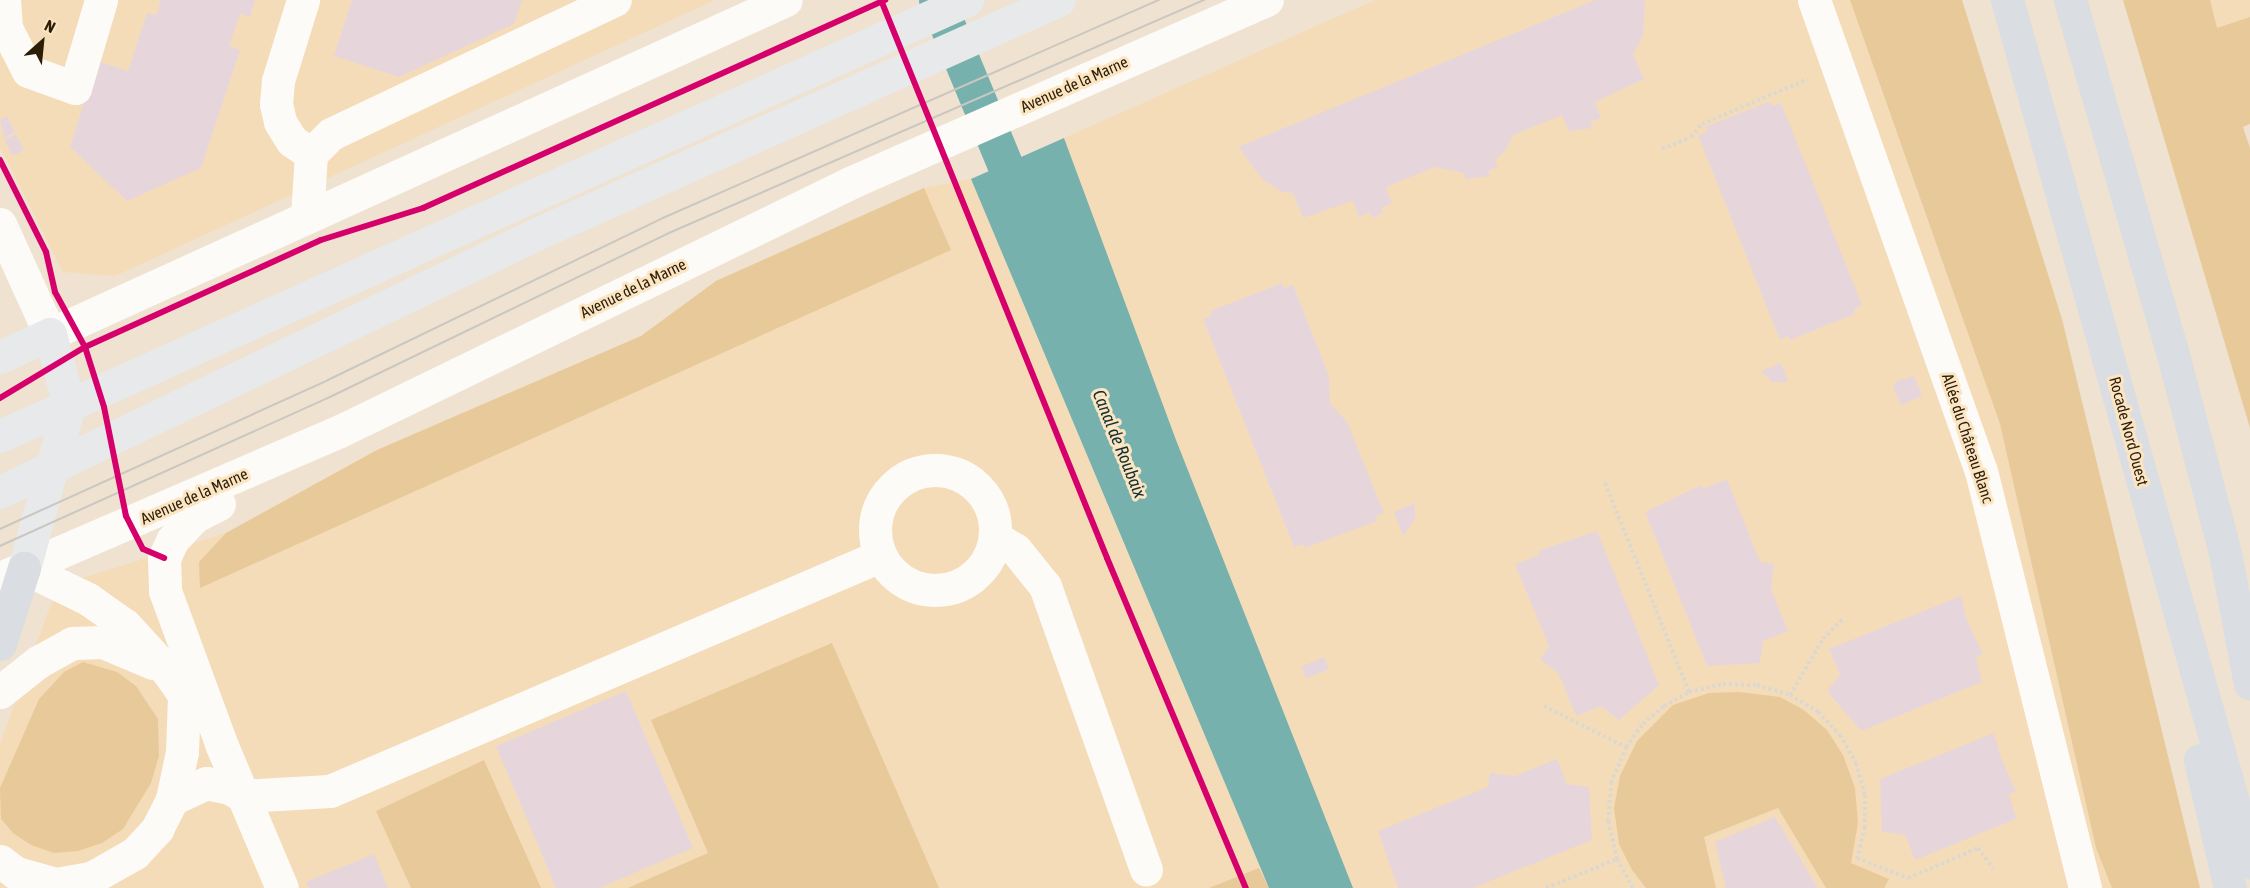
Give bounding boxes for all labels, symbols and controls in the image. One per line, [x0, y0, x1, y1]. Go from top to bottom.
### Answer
north arrow [12, 12, 72, 72]
text: N [42, 16, 58, 36]
street label: Avenue de la Marne [1017, 52, 1131, 116]
street label: Avenue de la Marne [577, 254, 689, 322]
street label: Allée du Château Blanc [1938, 371, 1998, 505]
street label: Rocade Nord Ouest [2105, 374, 2153, 488]
water label: Canal de Roubaix [1088, 387, 1150, 501]
street label: Avenue de la Marne [137, 464, 251, 528]

